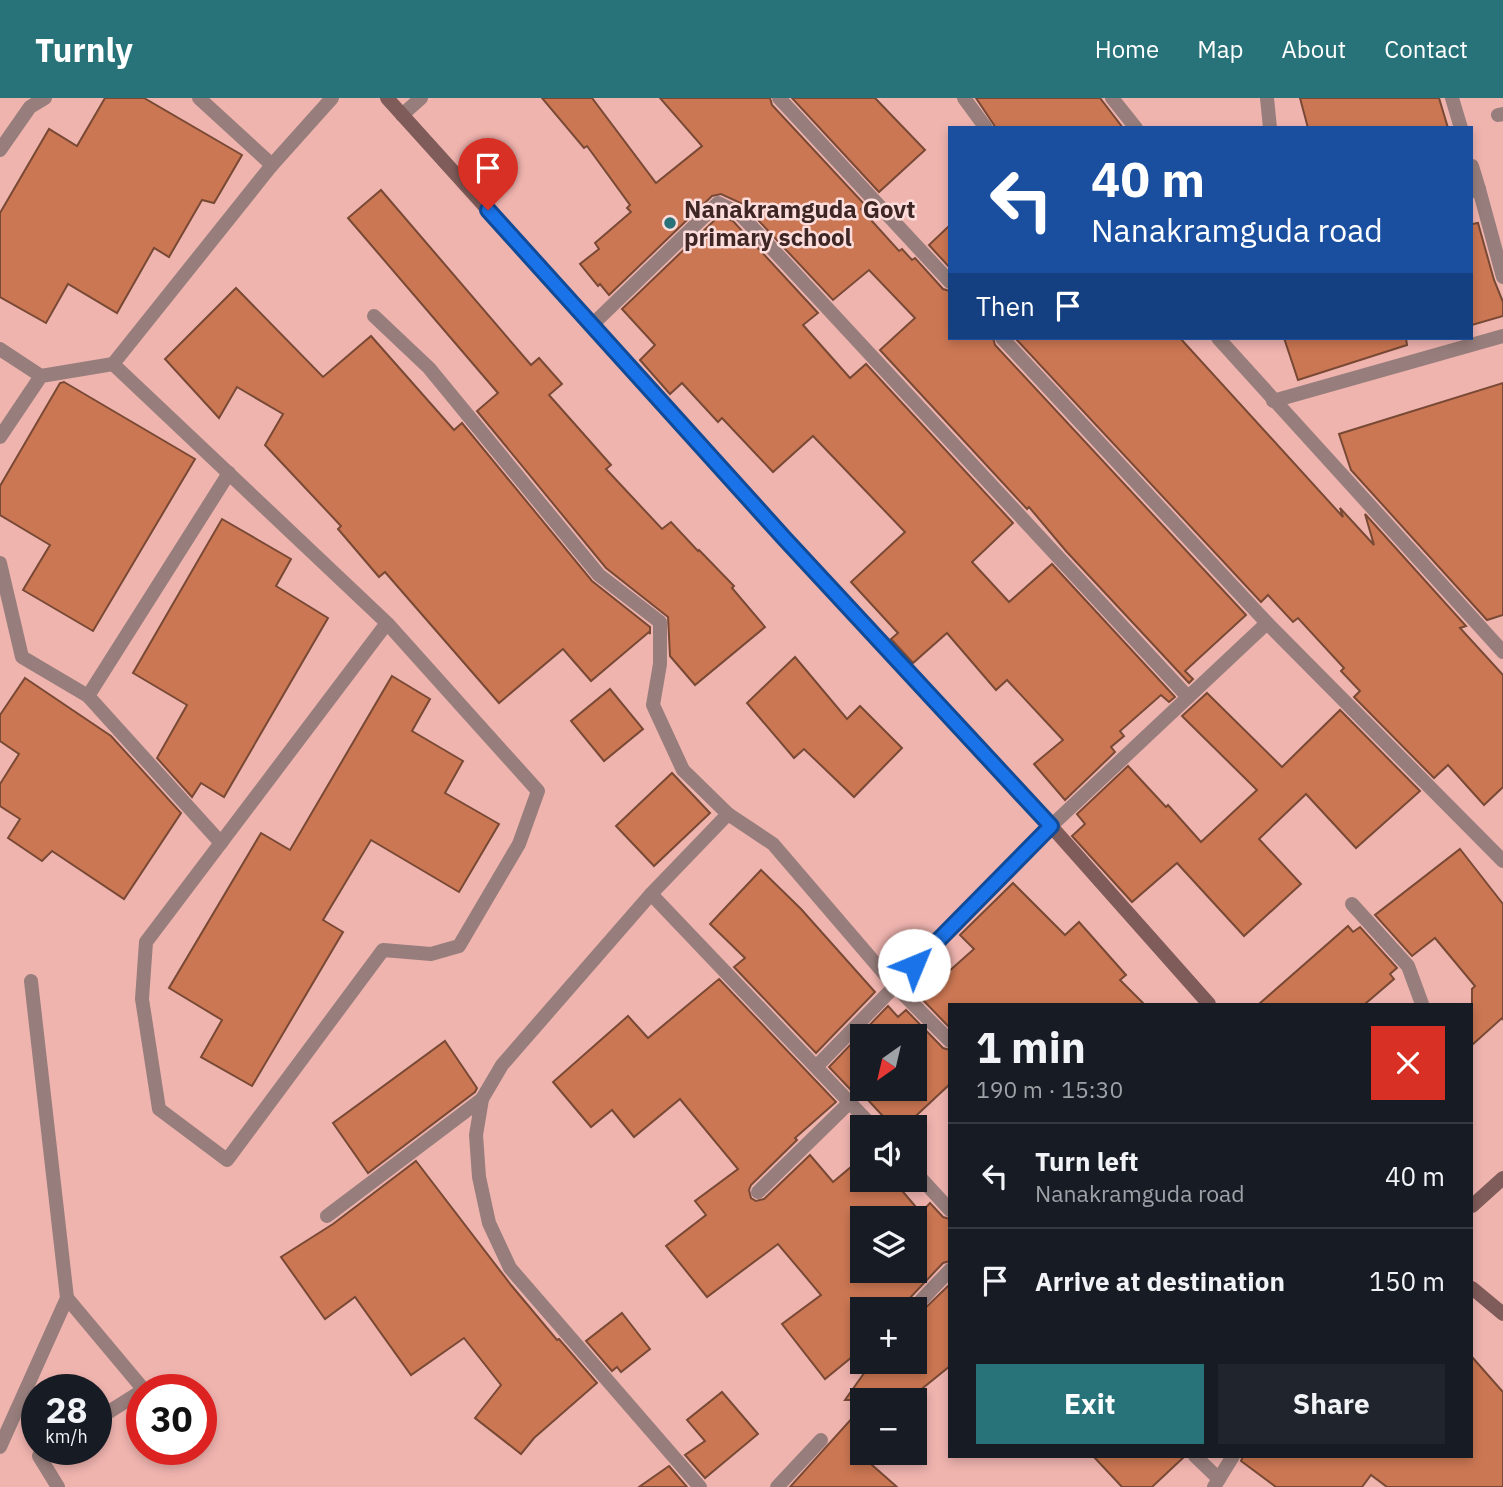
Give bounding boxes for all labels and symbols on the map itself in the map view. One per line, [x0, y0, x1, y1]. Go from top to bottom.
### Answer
pin [458, 138, 518, 210]
place label: Nanakramguda Govt primary school [684, 193, 915, 253]
marker: Nanakramguda Govt primary school [662, 215, 678, 231]
position arrow [877, 928, 951, 1002]
north arrow [850, 1024, 928, 1101]
speed limit sign: 30 [126, 1374, 217, 1465]

